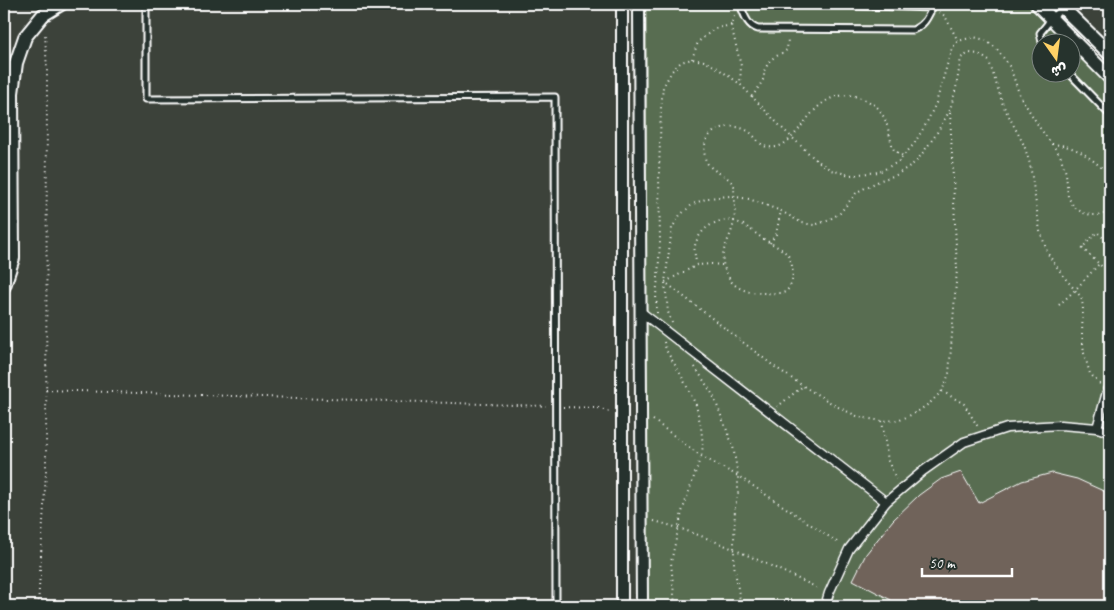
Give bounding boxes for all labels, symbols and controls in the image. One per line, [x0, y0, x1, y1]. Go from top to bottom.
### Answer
north arrow [1032, 32, 1082, 82]
text: ش [1049, 60, 1069, 80]
scale bar [922, 545, 1012, 577]
text: 50 m [929, 554, 956, 573]

